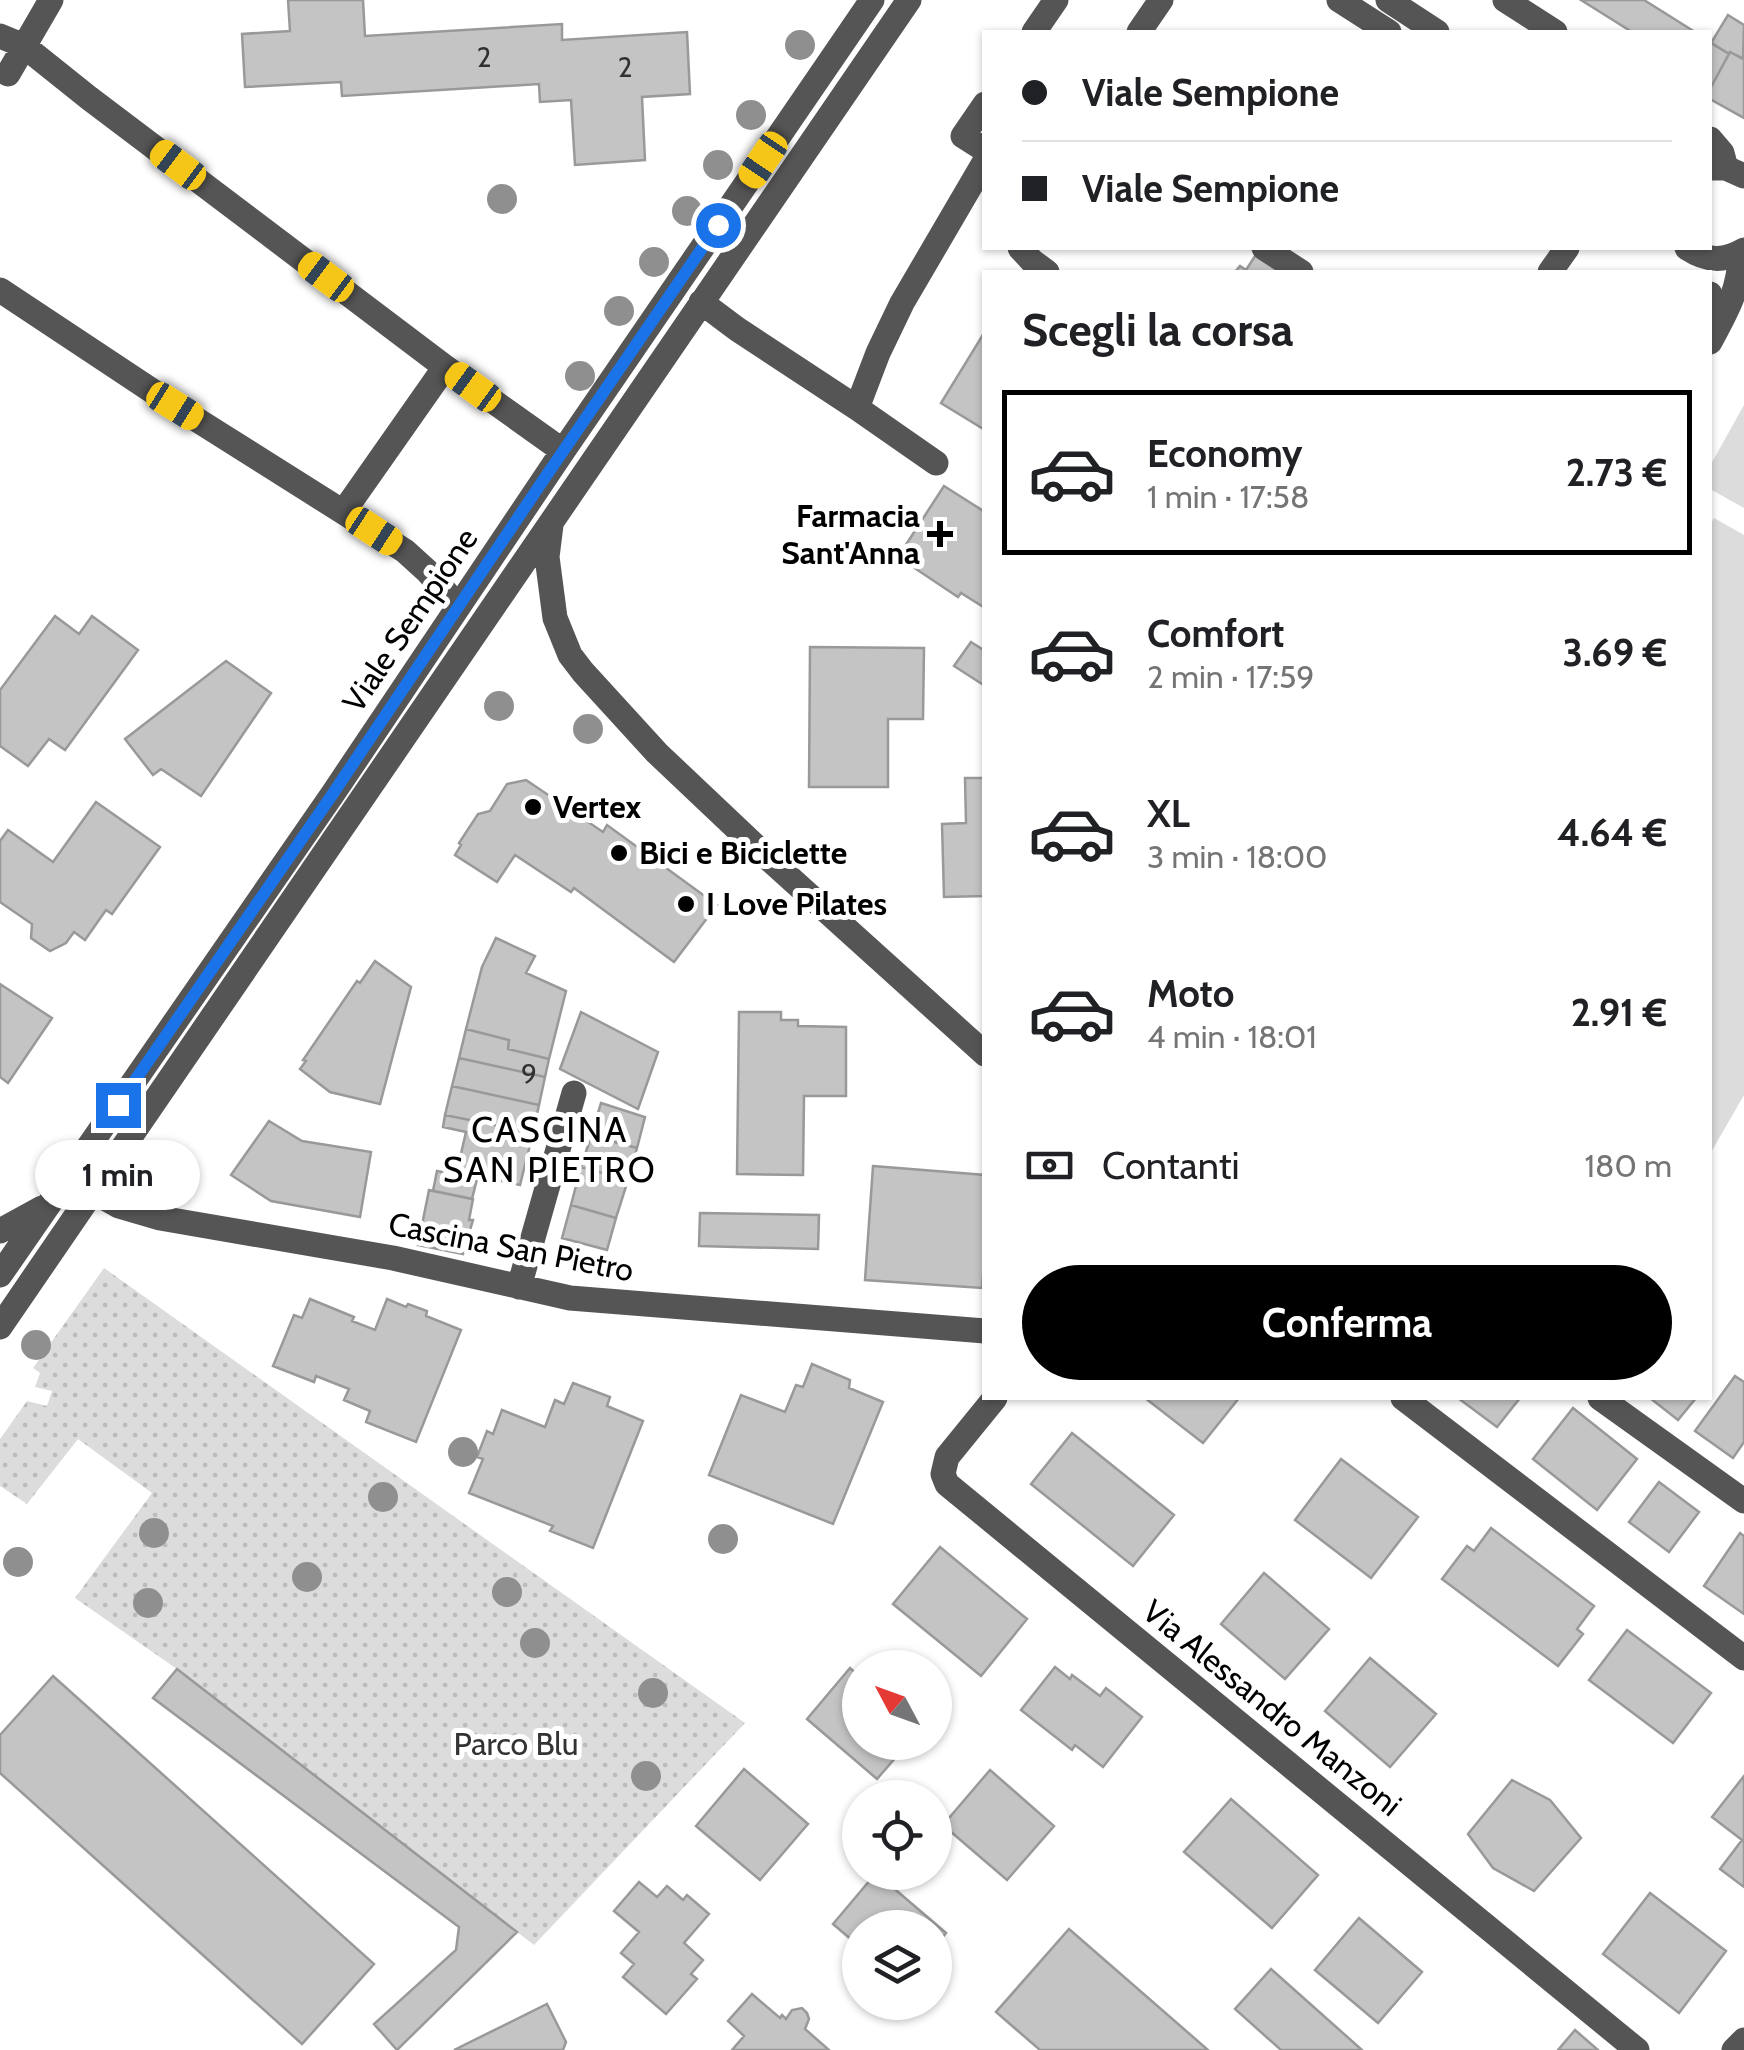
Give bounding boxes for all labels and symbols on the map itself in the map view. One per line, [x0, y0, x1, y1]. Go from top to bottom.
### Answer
house number: 2 [477, 40, 491, 74]
house number: 2 [618, 50, 632, 84]
car [734, 127, 792, 193]
car [145, 135, 211, 195]
route start [696, 203, 741, 248]
car [293, 247, 359, 307]
car [440, 357, 506, 417]
car [142, 377, 208, 435]
place label: Farmacia Sant'Anna [781, 496, 920, 572]
car [341, 502, 407, 560]
street label: Viale Sempione [334, 520, 485, 719]
marker: Farmacia Sant'Anna [929, 523, 951, 545]
place label: Vertex [553, 787, 642, 826]
marker: Vertex [522, 796, 544, 818]
place label: Bici e Biciclette [639, 833, 847, 872]
marker: Bici e Biciclette [608, 842, 630, 864]
place label: I Love Pilates [706, 884, 887, 923]
marker: I Love Pilates [675, 893, 697, 915]
house number: 9 [521, 1057, 537, 1091]
route end [96, 1083, 141, 1128]
district label: CASCINA SAN PIETRO [443, 1108, 657, 1191]
callout: 1 min [36, 1140, 200, 1210]
street label: Cascina San Pietro [385, 1204, 637, 1289]
street label: Via Alessandro Manzoni [1135, 1591, 1410, 1824]
north arrow [842, 1650, 952, 1760]
park label: Parco Blu [453, 1724, 579, 1763]

